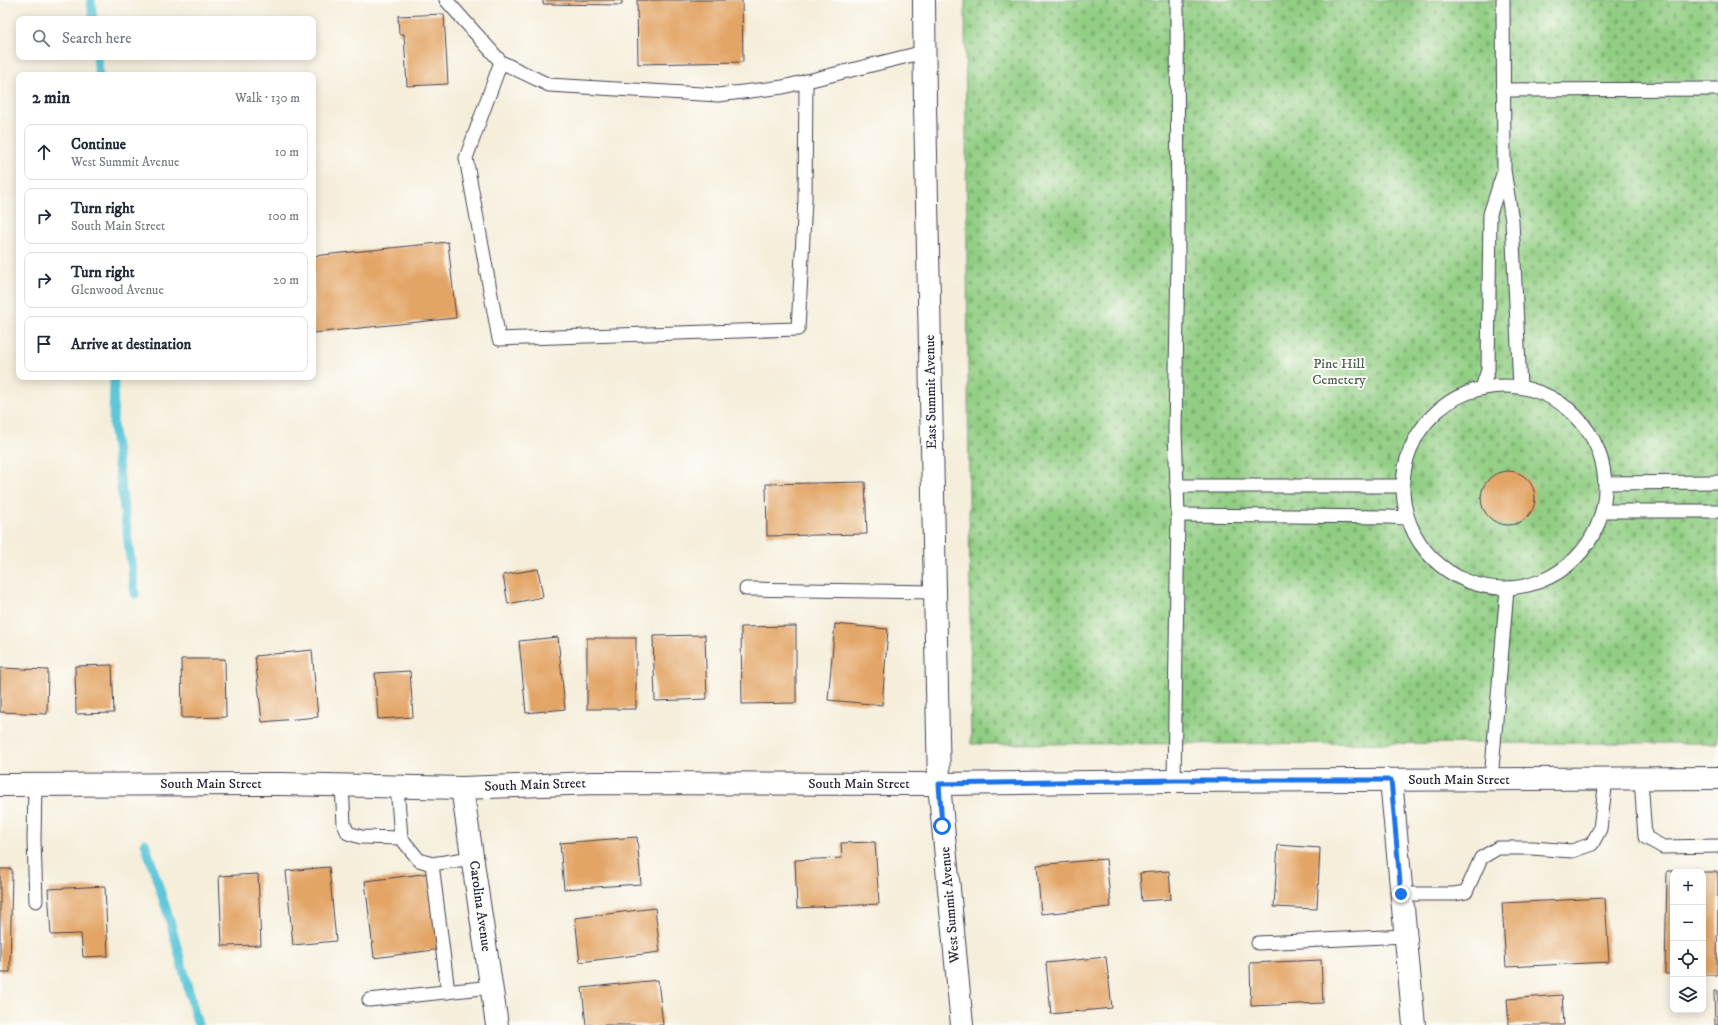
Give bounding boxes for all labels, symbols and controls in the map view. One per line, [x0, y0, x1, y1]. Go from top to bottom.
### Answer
search box [16, 16, 316, 60]
icon: search [30, 27, 52, 49]
text: Search here [62, 29, 131, 48]
text: 2 min [32, 87, 70, 109]
text: Walk · 130 m [235, 90, 300, 106]
text: Continue [71, 135, 126, 154]
icon: ahead [33, 141, 55, 163]
text: 10 m [275, 144, 299, 160]
text: West Summit Avenue [71, 154, 179, 170]
text: Turn right [71, 199, 134, 218]
icon: right [33, 205, 55, 227]
text: 100 m [268, 208, 299, 224]
text: South Main Street [71, 218, 165, 234]
text: Turn right [71, 263, 134, 282]
icon: right [33, 269, 55, 291]
text: 20 m [273, 272, 299, 288]
text: Glenwood Avenue [71, 282, 164, 298]
icon: arrive [33, 333, 55, 355]
street label: East Summit Avenue [921, 334, 941, 449]
text: Arrive at destination [71, 335, 191, 354]
park label: Pine Hill Cemetery [1312, 355, 1366, 389]
street label: South Main Street [1408, 771, 1510, 789]
street label: South Main Street [484, 774, 587, 796]
street label: South Main Street [160, 775, 262, 793]
street label: South Main Street [808, 775, 910, 793]
route start [933, 817, 951, 835]
street label: West Summit Avenue [936, 846, 964, 965]
street label: Carolina Avenue [465, 859, 495, 953]
map controls [1670, 869, 1706, 1013]
button: + [1670, 869, 1706, 905]
route end [1392, 885, 1410, 903]
button: − [1670, 905, 1706, 941]
button: locate [1670, 941, 1706, 977]
button: layers [1670, 977, 1706, 1013]

